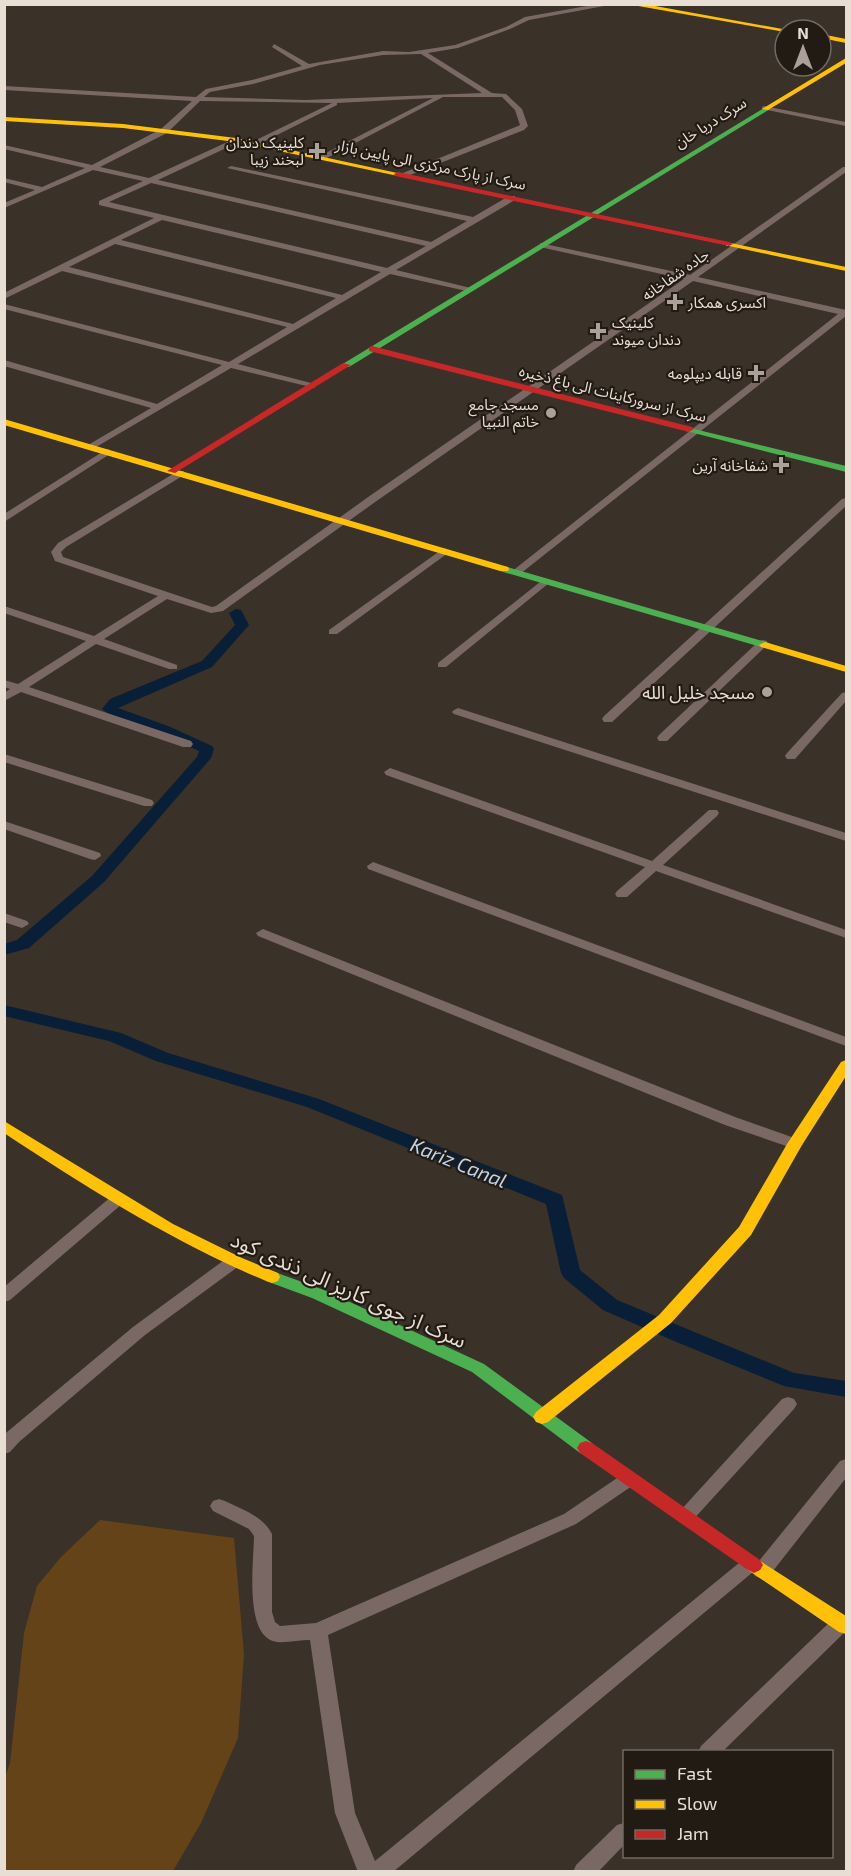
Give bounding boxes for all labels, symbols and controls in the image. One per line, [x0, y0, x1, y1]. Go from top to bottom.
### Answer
north arrow [773, 18, 833, 78]
text: N [797, 23, 809, 42]
street label: سرک دریا خان [671, 93, 750, 152]
place label: کلینیک دندان لبخند زیبا [226, 133, 305, 169]
street label: سرک از پارک مرکزی الی پایین بازار [333, 135, 528, 195]
marker: کلینیک دندان لبخند زیبا [308, 142, 326, 160]
street label: جاده شفاخانه [638, 244, 712, 304]
marker: اکسری همکار [666, 293, 684, 311]
place label: اکسری همکار [687, 293, 766, 312]
place label: کلینیک دندان میوند [612, 313, 681, 349]
marker: کلینیک دندان میوند [589, 322, 607, 340]
street label: سرک از سرورکاینات الی باغ ذخیره [517, 361, 709, 429]
place label: قابله دیپلومه [668, 364, 742, 384]
marker: قابله دیپلومه [747, 364, 765, 382]
place label: مسجد جامع خاتم النبیا [468, 395, 539, 433]
marker: مسجد جامع خاتم النبیا [544, 406, 558, 420]
place label: شفاخانه آرین [693, 456, 768, 475]
marker: شفاخانه آرین [772, 456, 790, 474]
place label: مسجد خلیل الله [642, 681, 755, 704]
marker: مسجد خلیل الله [760, 685, 774, 699]
water label: Kariz Canal [407, 1132, 511, 1192]
street label: سرک از جوی کاریز الی ذندی کود [227, 1226, 471, 1353]
legend [623, 1750, 833, 1858]
text: Fast [677, 1762, 712, 1784]
text: Slow [677, 1792, 718, 1814]
text: Jam [677, 1822, 709, 1844]

